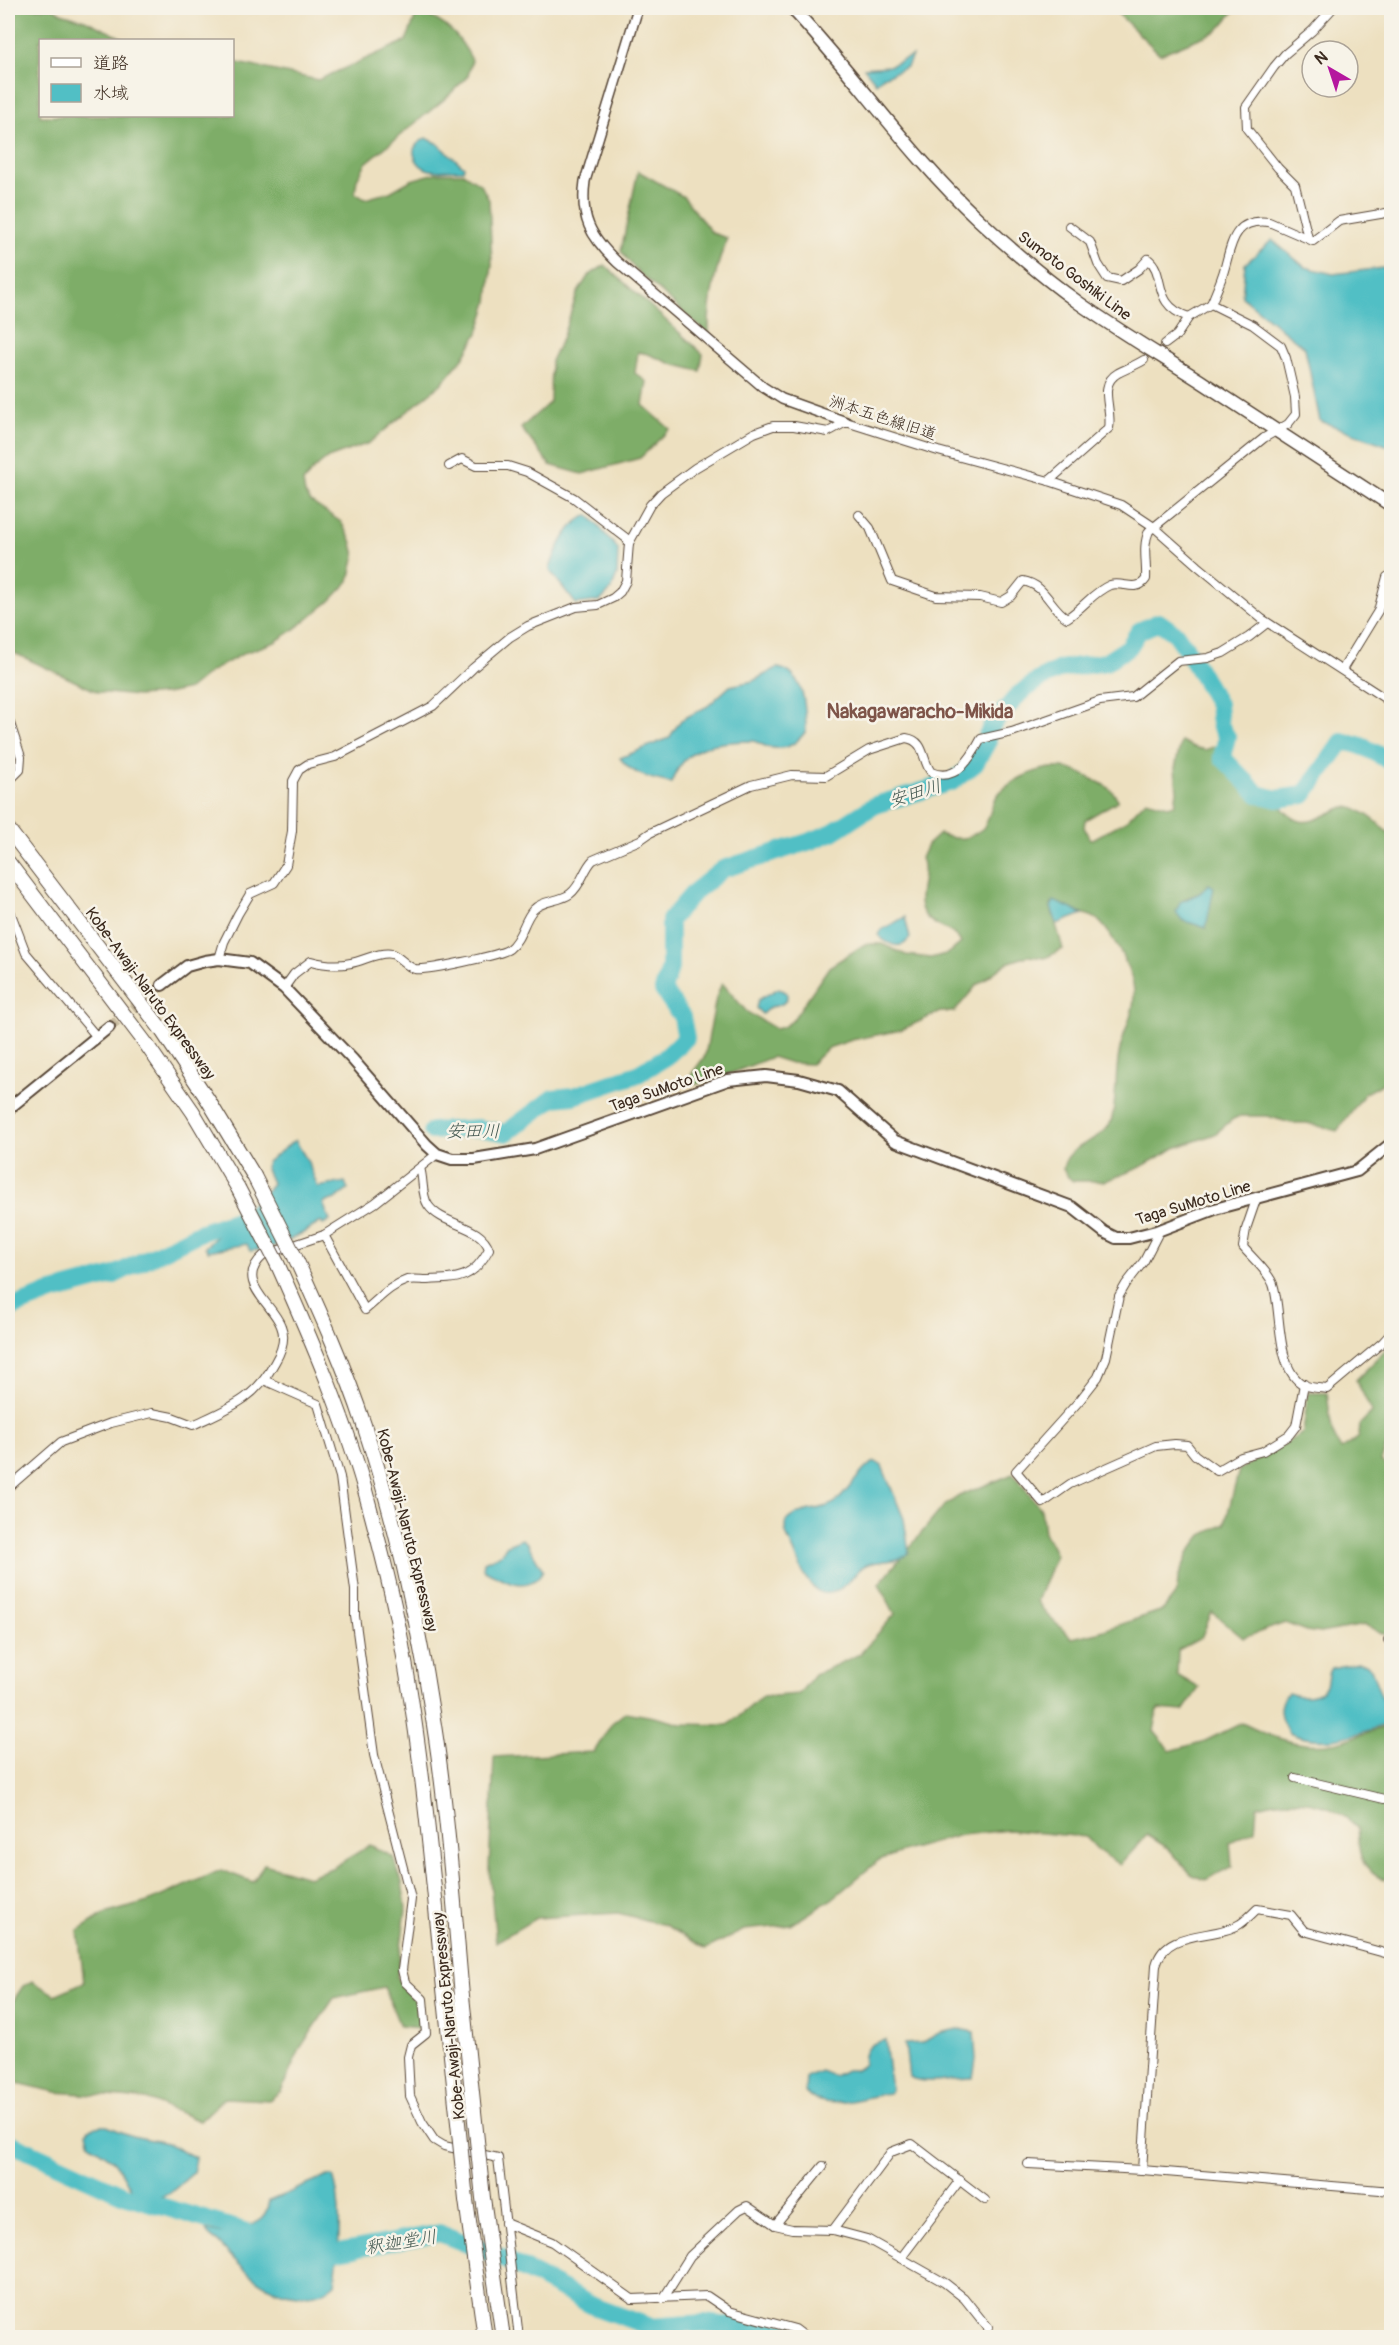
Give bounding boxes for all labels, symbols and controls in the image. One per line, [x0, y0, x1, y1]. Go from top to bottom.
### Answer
legend [39, 39, 234, 117]
north arrow [1300, 39, 1360, 99]
text: N [1311, 47, 1332, 69]
text: 道路 [93, 52, 129, 75]
text: 水域 [93, 82, 129, 105]
street label: Sumoto Goshiki Line [1014, 227, 1135, 325]
street label: 洲本五色線旧道 [826, 391, 939, 445]
district label: Nakagawaracho-Mikida [827, 699, 1013, 724]
water label: 安田川 [886, 775, 944, 812]
street label: Kobe-Awaji-Naruto Expressway [81, 903, 220, 1084]
street label: Taga SuMoto Line [607, 1059, 726, 1117]
water label: 安田川 [446, 1120, 500, 1143]
street label: Taga SuMoto Line [1133, 1176, 1253, 1230]
street label: Kobe-Awaji-Naruto Expressway [372, 1427, 442, 1634]
street label: Kobe-Awaji-Naruto Expressway [428, 1911, 470, 2121]
water label: 釈迦堂川 [364, 2226, 438, 2259]

